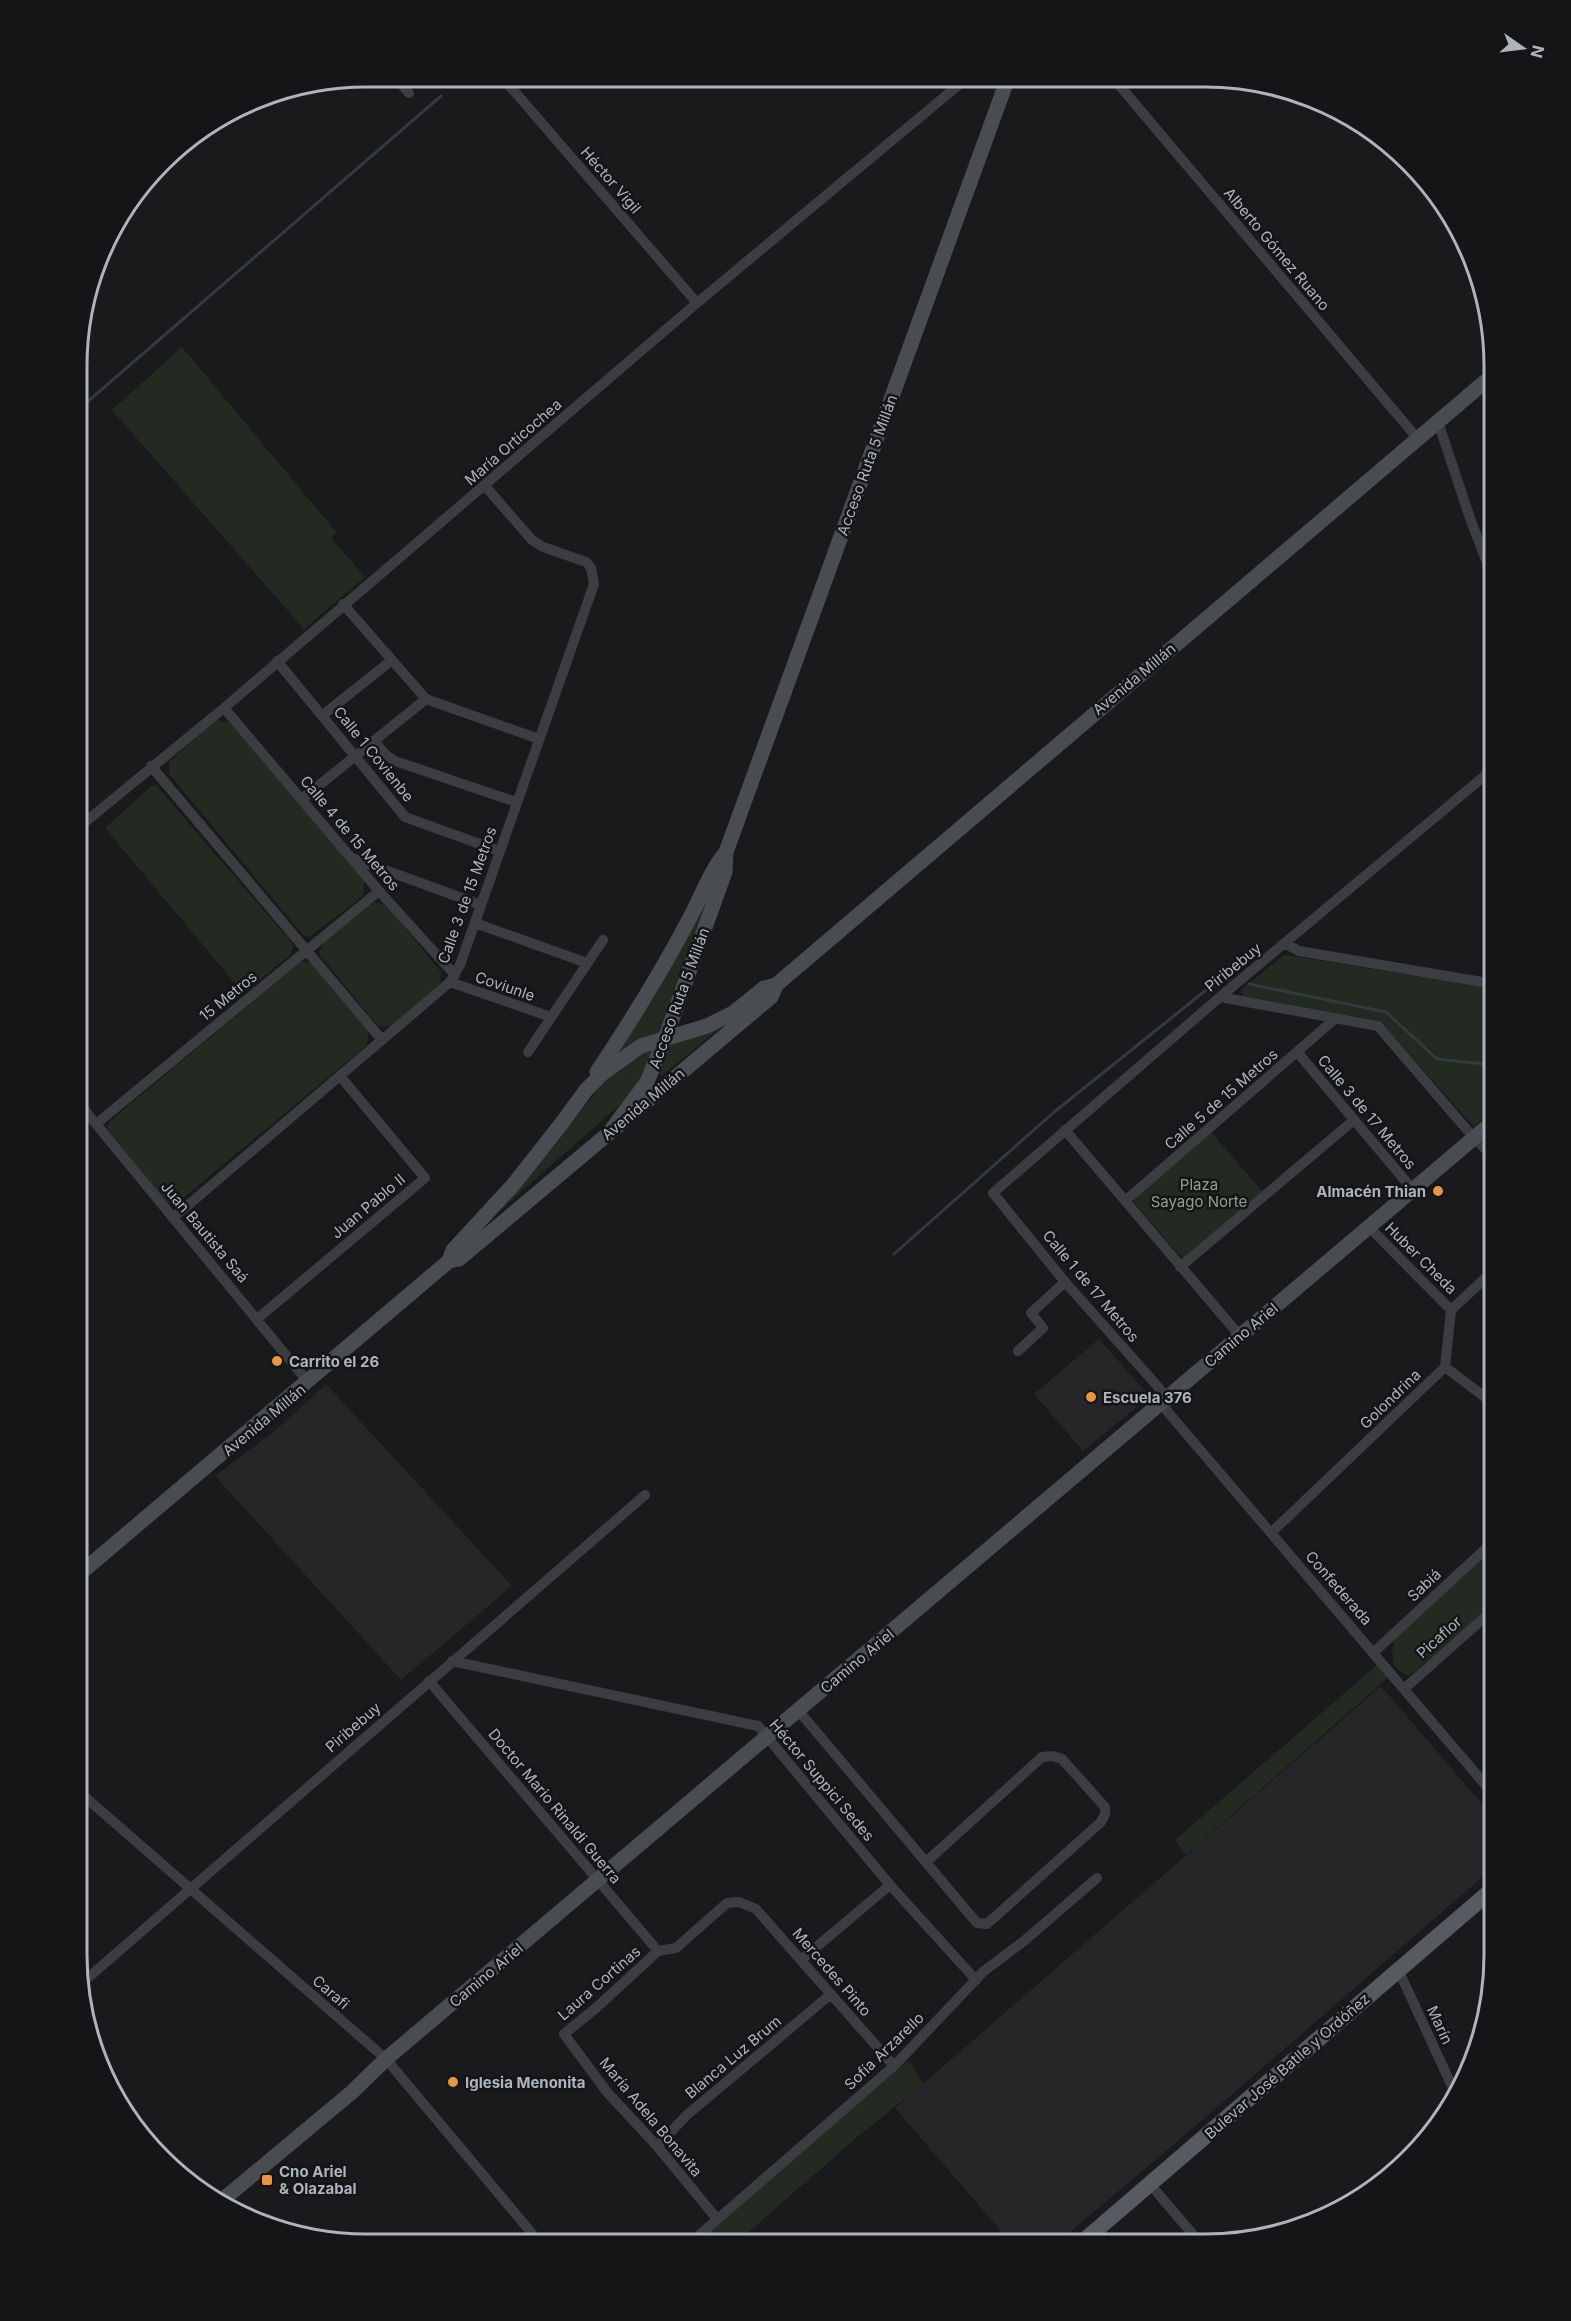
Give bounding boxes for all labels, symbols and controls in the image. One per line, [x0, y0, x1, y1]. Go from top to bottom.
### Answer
north arrow [1493, 18, 1553, 78]
text: N [1526, 43, 1549, 60]
street label: Héctor Vigil [577, 143, 645, 217]
street label: Alberto Gómez Ruano [1220, 184, 1334, 314]
street label: Acceso Ruta 5 Millán [833, 392, 901, 538]
street label: María Orticochea [461, 395, 565, 489]
street label: Avenida Millán [1089, 639, 1179, 719]
street label: Calle 1 Covienbe [330, 702, 418, 806]
street label: Calle 4 de 15 Metros [296, 771, 404, 895]
street label: Calle 3 de 15 Metros [433, 824, 501, 966]
street label: Acceso Ruta 5 Millán [645, 925, 713, 1071]
street label: Piribebuy [1201, 938, 1266, 996]
street label: 15 Metros [195, 967, 261, 1025]
street label: Coviunle [473, 967, 537, 1005]
street label: Calle 5 de 15 Metros [1160, 1045, 1282, 1153]
street label: Calle 3 de 17 Metros [1314, 1051, 1420, 1173]
street label: Avenida Millán [598, 1064, 688, 1144]
street label: Juan Pablo II [327, 1169, 409, 1243]
park label: Plaza Sayago Norte [1151, 1175, 1247, 1211]
street label: Juan Bautista Saá [157, 1177, 253, 1287]
place label: Almacén Thian [1316, 1182, 1426, 1201]
marker: Almacén Thian [1431, 1184, 1445, 1198]
street label: Huber Cheda [1381, 1218, 1461, 1298]
street label: Calle 1 de 17 Metros [1039, 1226, 1143, 1346]
street label: Camino Ariel [1200, 1299, 1282, 1371]
place label: Carrito el 26 [289, 1352, 379, 1371]
marker: Carrito el 26 [270, 1354, 284, 1368]
street label: Golondrina [1355, 1365, 1425, 1433]
street label: Avenida Millán [219, 1380, 309, 1460]
place label: Escuela 376 [1103, 1388, 1192, 1407]
marker: Escuela 376 [1084, 1390, 1098, 1404]
street label: Confederada [1302, 1547, 1376, 1629]
street label: Sabiá [1403, 1565, 1445, 1605]
street label: Picaflor [1413, 1612, 1466, 1662]
street label: Camino Ariel [816, 1625, 898, 1697]
street label: Piribebuy [321, 1697, 385, 1756]
street label: Héctor Suppici Sedes [765, 1715, 879, 1845]
street label: Doctor Mario Rinaldi Guerra [484, 1725, 626, 1887]
street label: Mercedes Pinto [788, 1924, 876, 2020]
street label: Camino Ariel [445, 1939, 527, 2011]
street label: Laura Cortinas [554, 1942, 644, 2024]
street label: Carafi [309, 1971, 353, 2013]
street label: Bulevar José Batlle y Ordóñez [1201, 1989, 1373, 2143]
street label: Marín [1423, 2003, 1457, 2047]
street label: Sofía Arzarello [840, 2008, 928, 2094]
street label: Blanca Luz Brum [681, 2011, 785, 2103]
street label: María Adela Bonavita [596, 2053, 706, 2181]
place label: Iglesia Menonita [465, 2073, 586, 2092]
marker: Iglesia Menonita [446, 2075, 460, 2089]
place label: Cno Ariel & Olazabal [279, 2162, 357, 2198]
marker: Cno Ariel & Olazabal [260, 2173, 274, 2187]

